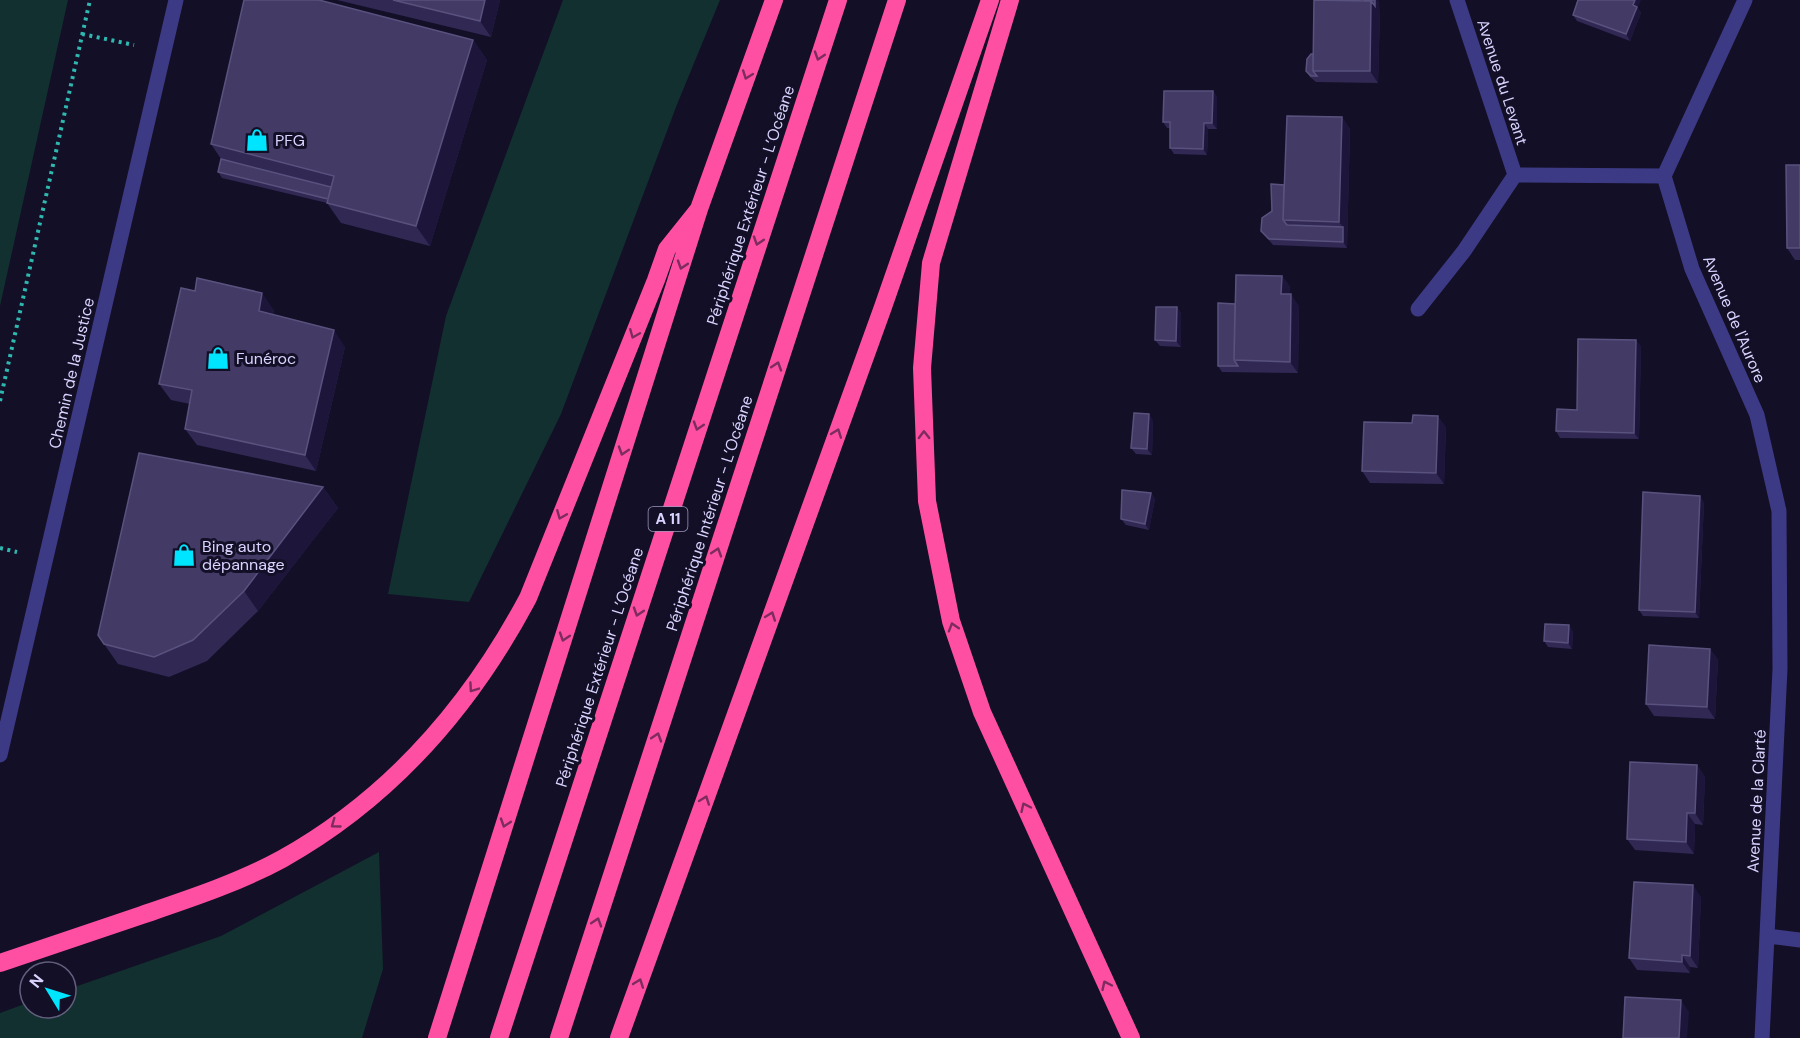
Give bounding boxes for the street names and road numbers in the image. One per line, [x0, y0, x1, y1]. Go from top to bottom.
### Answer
street label: Avenue du Levant [1472, 17, 1533, 148]
street label: Périphérique Extérieur - L’Océane [702, 83, 799, 328]
street label: Avenue de l'Aurore [1698, 252, 1771, 386]
street label: Chemin de la Justice [44, 296, 99, 451]
street label: Périphérique Intérieur - L’Océane [661, 393, 758, 634]
road number: A 11 [648, 507, 688, 531]
street label: Périphérique Extérieur - L’Océane [551, 545, 648, 790]
street label: Avenue de la Clarté [1742, 729, 1771, 873]

